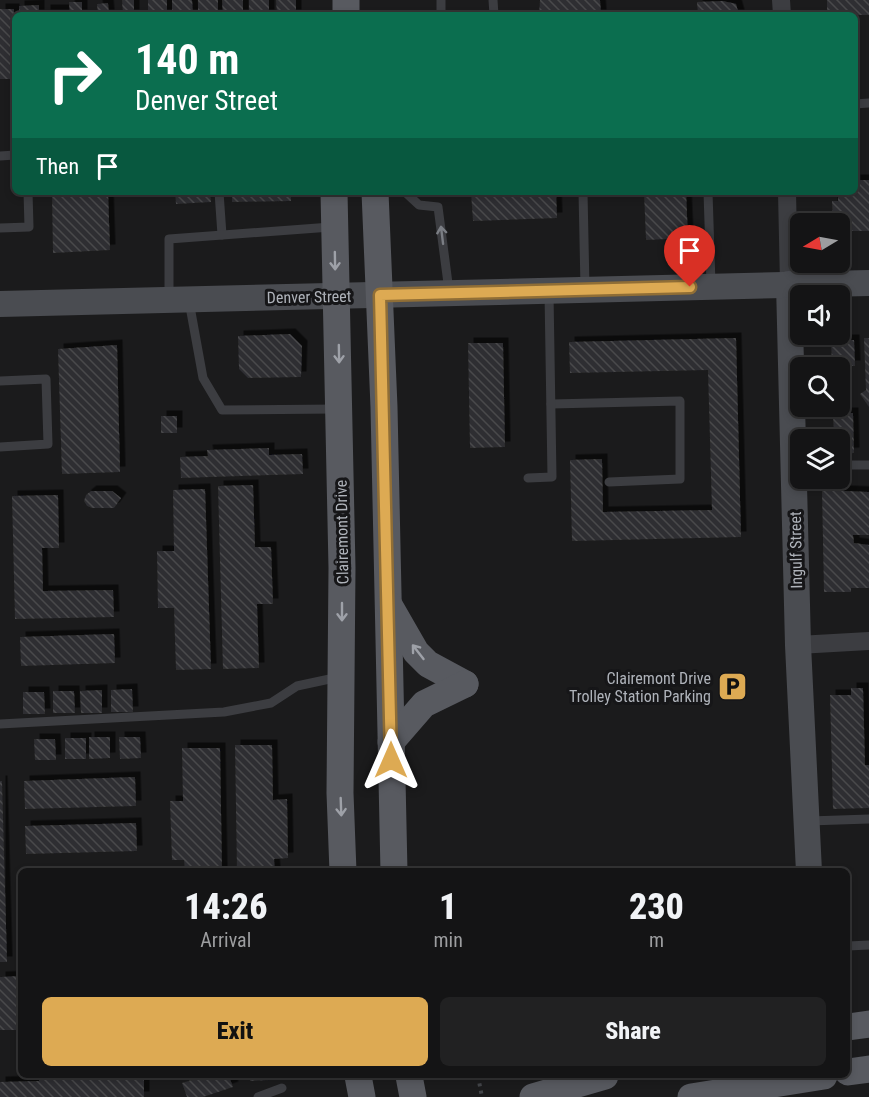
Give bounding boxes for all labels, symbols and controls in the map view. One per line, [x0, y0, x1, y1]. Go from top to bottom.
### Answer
text: 140 m [135, 35, 240, 84]
icon: right [36, 36, 114, 114]
text: Denver Street [135, 85, 278, 117]
icon: arrive [91, 150, 124, 183]
text: Then [36, 154, 79, 179]
north arrow [790, 213, 850, 273]
map controls [790, 213, 850, 489]
pin [664, 225, 715, 287]
one-way arrow [436, 226, 447, 246]
icon: arrive [673, 234, 706, 267]
one-way arrow [329, 251, 341, 271]
button: sound [790, 285, 850, 345]
street label: Denver Street [267, 287, 352, 307]
one-way arrow [333, 344, 344, 364]
button: search [790, 357, 850, 417]
button: layers [790, 429, 850, 489]
street label: Clairemont Drive [332, 480, 352, 584]
street label: Ingulf Street [786, 511, 806, 589]
one-way arrow [336, 602, 348, 622]
one-way arrow [411, 644, 424, 660]
place label: Clairemont Drive Trolley Station Parking [569, 669, 711, 706]
parking icon: Clairemont Drive Trolley Station Parking [716, 671, 748, 703]
position arrow [359, 728, 423, 792]
one-way arrow [335, 797, 347, 817]
text: 14:26 [184, 886, 267, 928]
text: 1 [439, 886, 457, 928]
text: 230 [629, 886, 684, 928]
text: Arrival [200, 928, 251, 952]
text: min [434, 928, 463, 952]
text: m [649, 928, 664, 952]
button: Exit [42, 997, 428, 1066]
button: Share [440, 997, 826, 1066]

